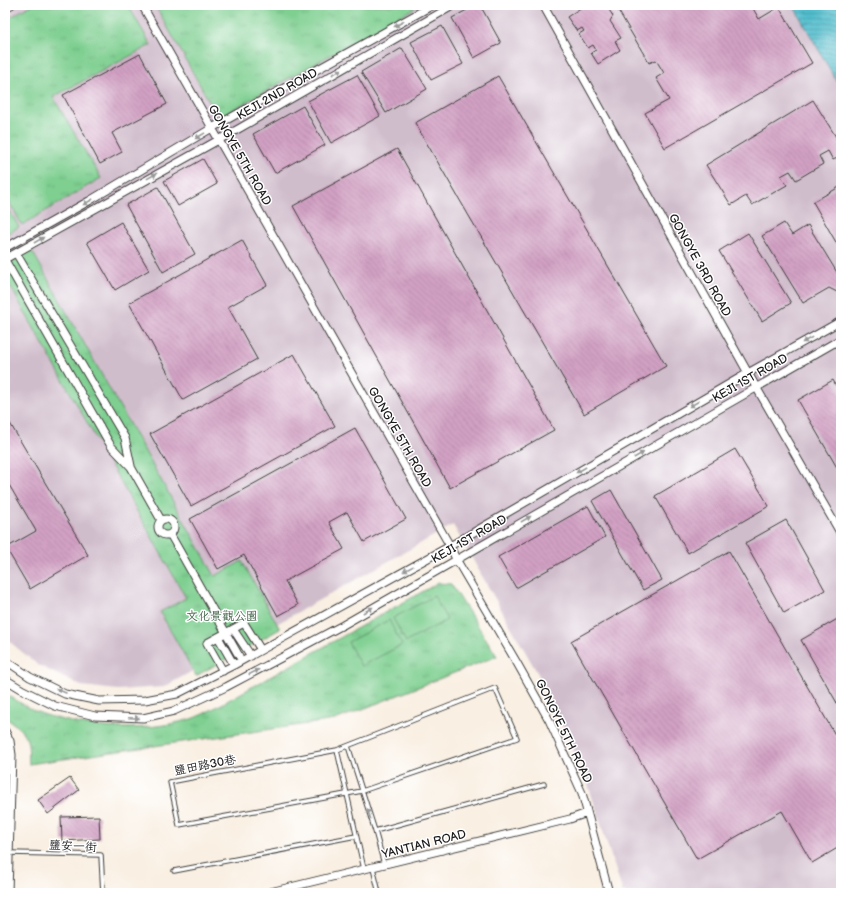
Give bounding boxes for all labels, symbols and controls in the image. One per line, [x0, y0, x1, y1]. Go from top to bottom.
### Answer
one-way arrow [393, 21, 404, 27]
street label: KEJI 2ND ROAD [234, 65, 320, 124]
one-way arrow [331, 69, 343, 76]
street label: GONGYE 5TH ROAD [205, 102, 275, 209]
one-way arrow [194, 132, 206, 139]
one-way arrow [146, 173, 158, 180]
one-way arrow [82, 198, 94, 205]
street label: GONGYE 3RD ROAD [665, 211, 734, 320]
one-way arrow [33, 236, 45, 243]
one-way arrow [801, 337, 813, 344]
street label: KEJI 1ST ROAD [710, 351, 791, 406]
street label: GONGYE 5TH ROAD [365, 384, 435, 491]
one-way arrow [688, 401, 700, 408]
one-way arrow [633, 451, 645, 458]
one-way arrow [575, 466, 587, 473]
street label: KEJI 1ST ROAD [429, 512, 510, 567]
one-way arrow [520, 515, 532, 522]
one-way arrow [402, 565, 414, 572]
one-way arrow [362, 606, 374, 613]
park label: 文化景觀公園 [186, 609, 258, 624]
one-way arrow [248, 669, 260, 676]
street label: GONGYE 5TH ROAD [532, 677, 595, 786]
one-way arrow [55, 688, 66, 694]
one-way arrow [128, 714, 140, 721]
street label: 鹽田路30巷 [173, 752, 237, 779]
one-way arrow [366, 808, 372, 820]
street label: YANTIAN ROAD [379, 827, 468, 862]
street label: 鹽安一街 [49, 838, 97, 855]

